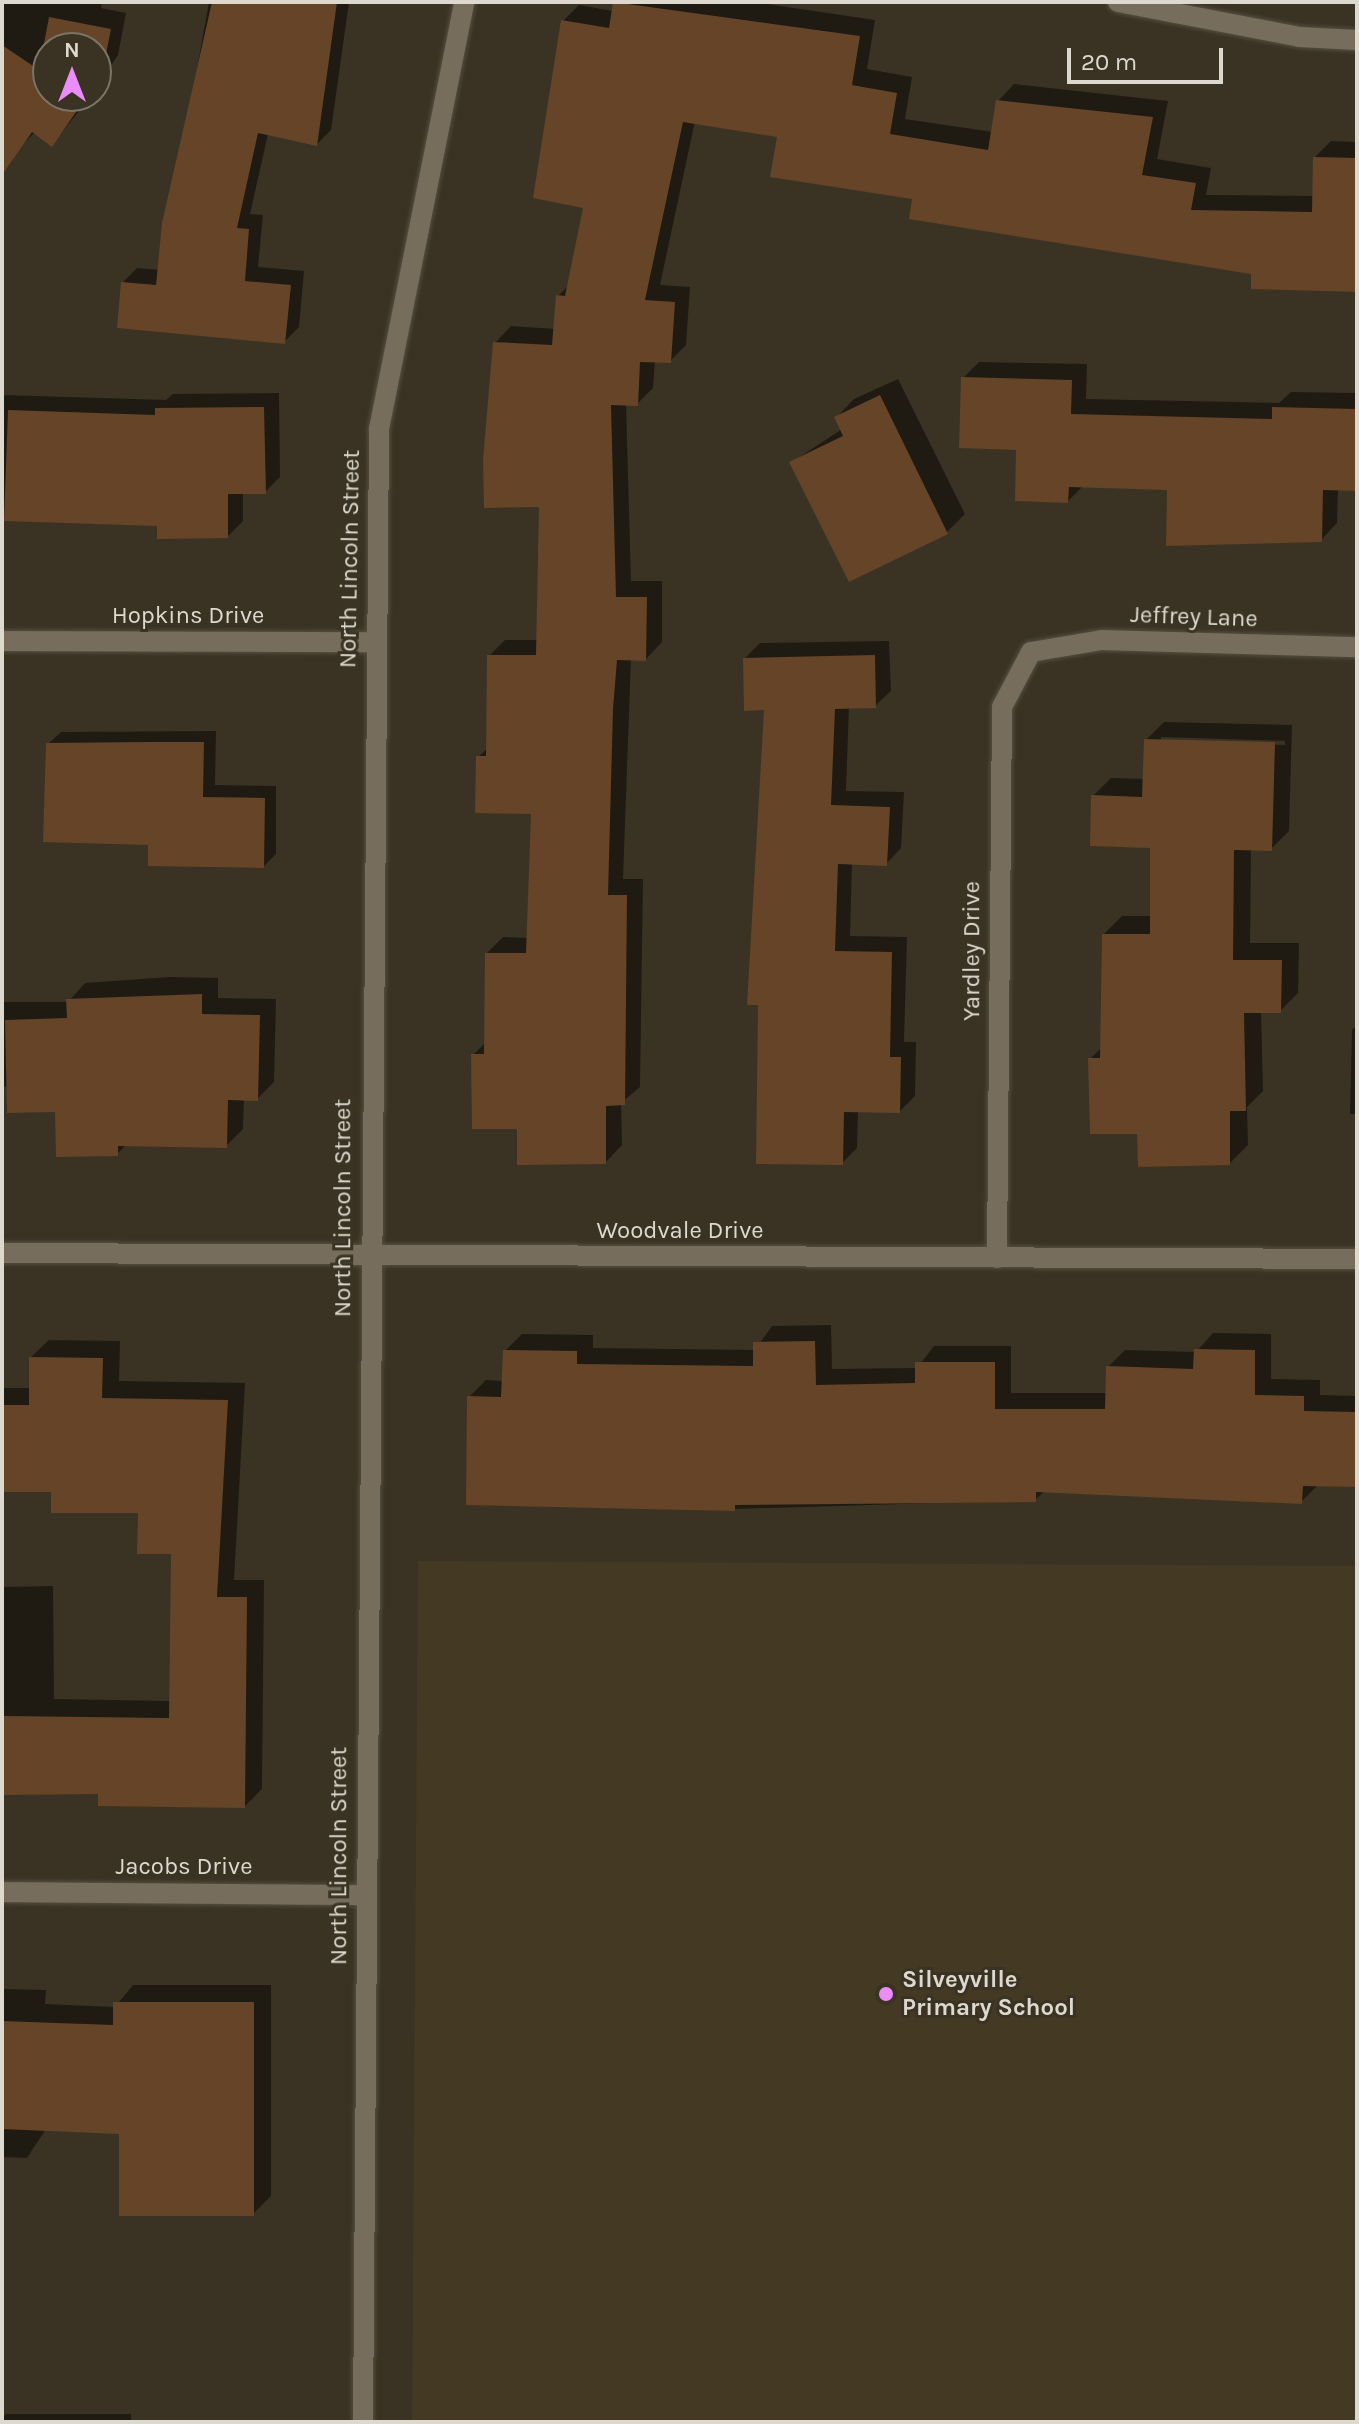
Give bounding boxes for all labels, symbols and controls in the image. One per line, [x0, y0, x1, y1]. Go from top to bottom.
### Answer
north arrow [32, 32, 112, 112]
scale bar [1071, 32, 1227, 82]
text: N [64, 37, 80, 63]
text: 20 m [1081, 48, 1137, 76]
street label: North Lincoln Street [334, 449, 366, 669]
street label: Jeffrey Lane [1130, 600, 1258, 634]
street label: Hopkins Drive [112, 602, 264, 630]
street label: Yardley Drive [958, 881, 986, 1021]
street label: North Lincoln Street [329, 1099, 357, 1317]
street label: Woodvale Drive [596, 1217, 764, 1245]
street label: North Lincoln Street [325, 1747, 353, 1965]
street label: Jacobs Drive [116, 1853, 252, 1881]
place label: Silveyville Primary School [902, 1966, 1075, 2022]
marker: Silveyville Primary School [877, 1985, 895, 2003]

